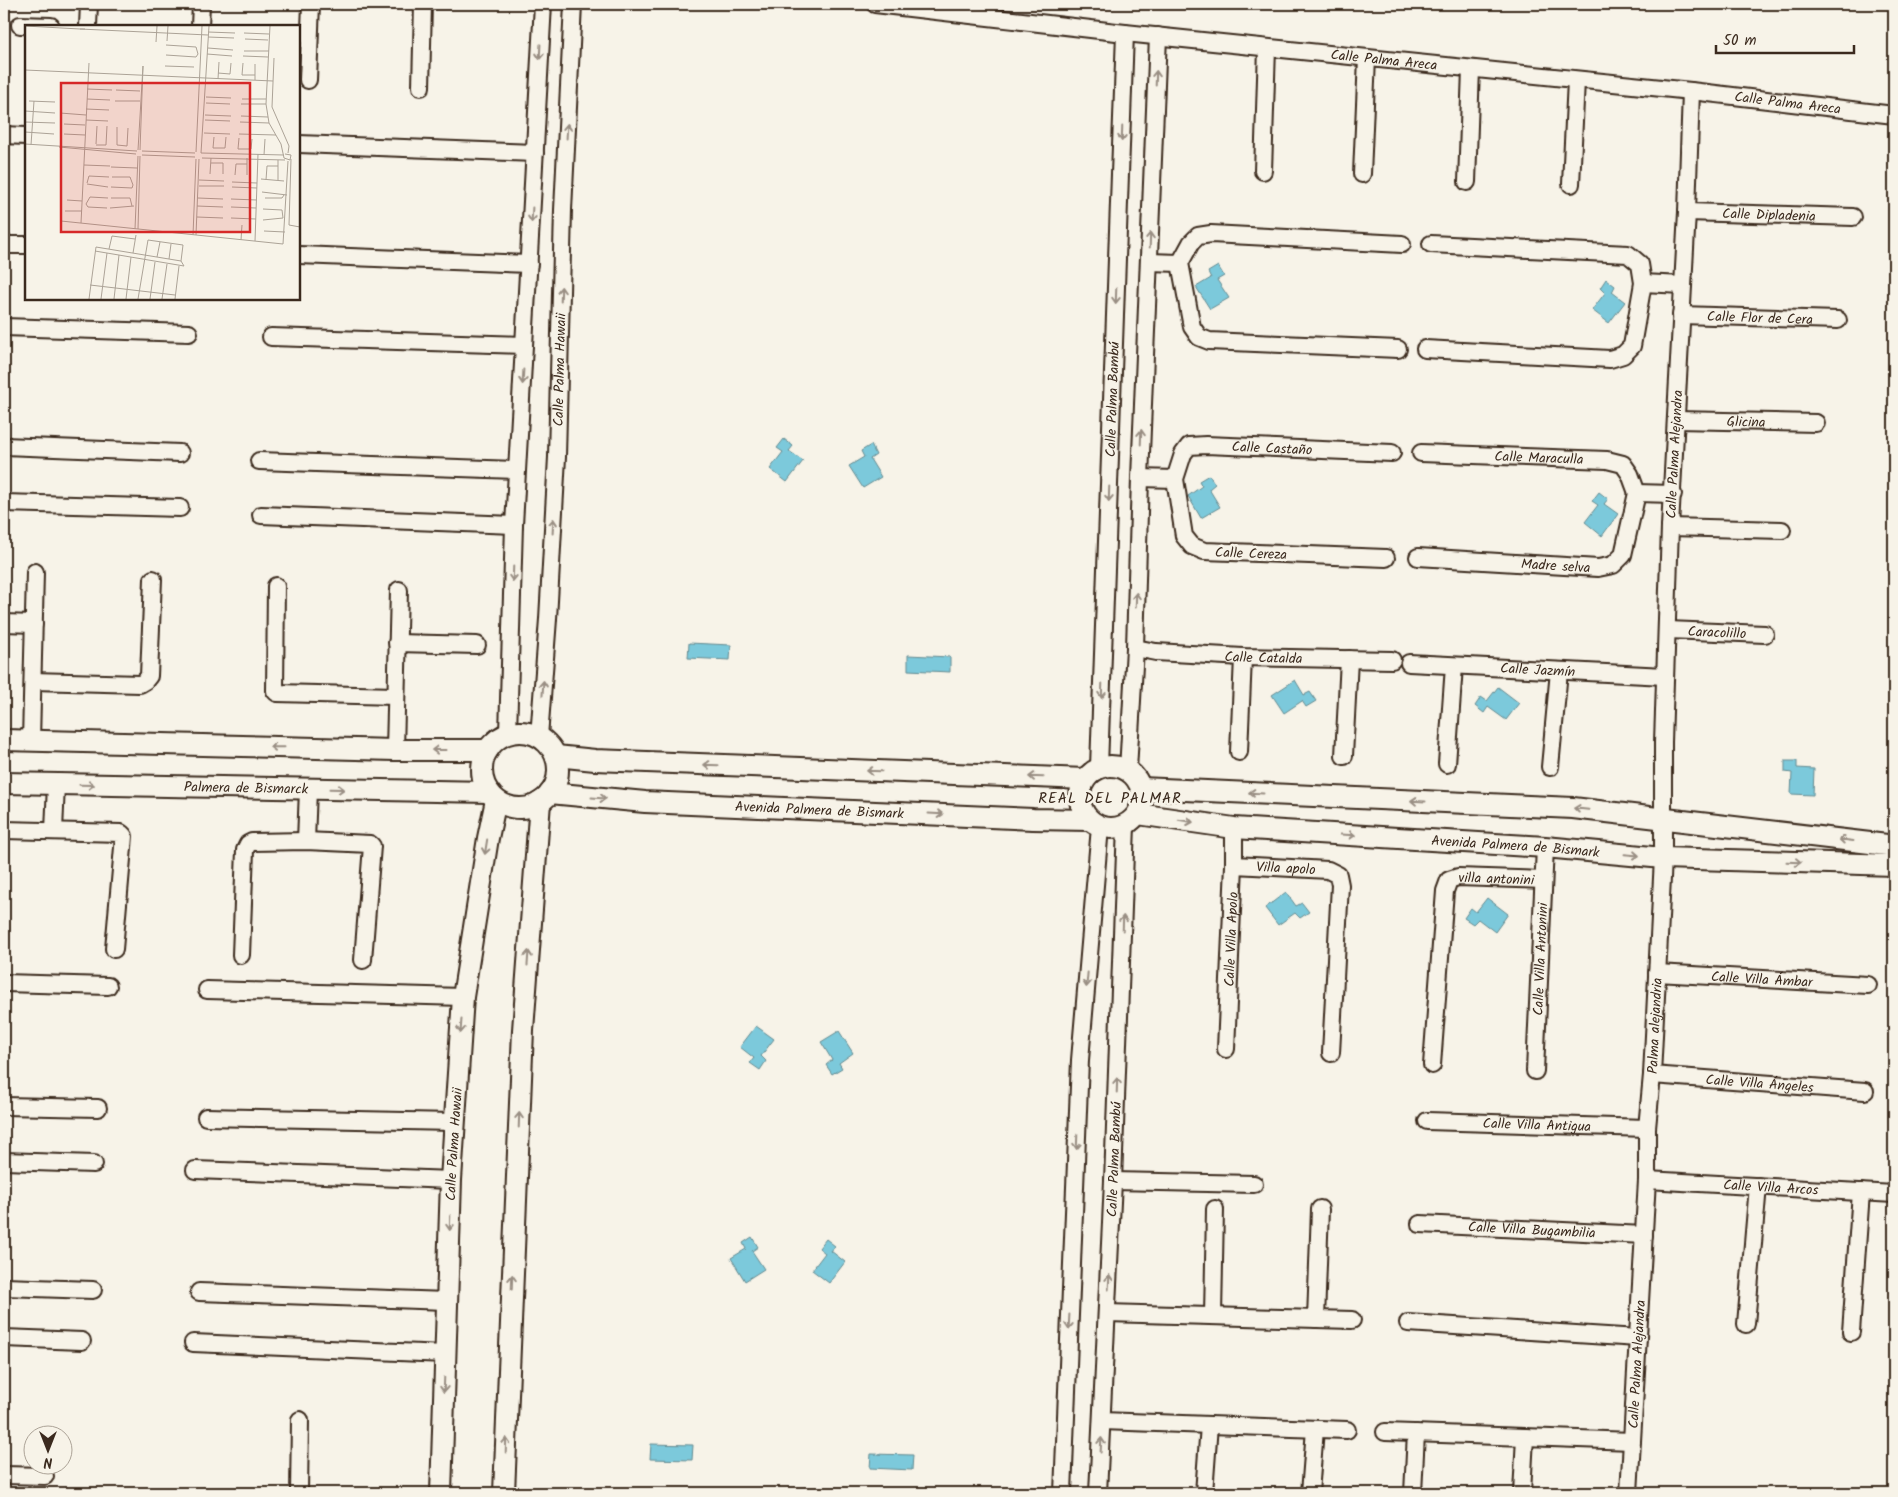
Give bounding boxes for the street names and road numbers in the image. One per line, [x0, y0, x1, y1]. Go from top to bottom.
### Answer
street label: Calle Palma Areca [1329, 44, 1438, 77]
street label: Calle Palma Areca [1733, 86, 1842, 121]
street label: Calle Dipladenia [1722, 203, 1816, 228]
street label: Calle Flor de Cera [1707, 306, 1813, 331]
street label: Calle Palma Hawaii [548, 312, 573, 427]
street label: Calle Palma Bambú [1100, 341, 1126, 457]
street label: Calle Palma Alejandra [1660, 389, 1689, 519]
street label: Glicina [1726, 411, 1766, 434]
street label: Calle Castaño [1231, 436, 1313, 462]
street label: Calle Maraculla [1494, 446, 1584, 471]
street label: Calle Cereza [1215, 542, 1287, 566]
street label: Madre selva [1520, 553, 1591, 580]
street label: Caracolillo [1687, 621, 1747, 645]
street label: Calle Catalda [1224, 646, 1303, 670]
street label: Calle Jazmín [1500, 658, 1576, 683]
street label: Palmera de Bismarck [184, 776, 309, 801]
street label: Avenida Palmera de Bismark [735, 796, 905, 825]
street label: Avenida Palmera de Bismark [1430, 830, 1601, 864]
street label: Villa apolo [1256, 856, 1316, 881]
street label: villa antonini [1458, 867, 1535, 892]
street label: Calle Villa Apolo [1219, 891, 1245, 987]
street label: Calle Villa Antonini [1527, 902, 1555, 1016]
street label: Calle Villa Ámbar [1710, 966, 1815, 994]
street label: Palma alejandria [1642, 977, 1669, 1075]
street label: Calle Villa Ángeles [1705, 1069, 1814, 1099]
street label: Calle Palma Hawaii [440, 1086, 469, 1201]
street label: Calle Palma Bambú [1101, 1101, 1128, 1218]
street label: Calle Villa Antigua [1482, 1113, 1591, 1138]
street label: Calle Villa Arcos [1723, 1174, 1819, 1202]
street label: Calle Villa Bugambilia [1467, 1216, 1596, 1245]
street label: Calle Palma Alejandra [1623, 1299, 1652, 1429]

